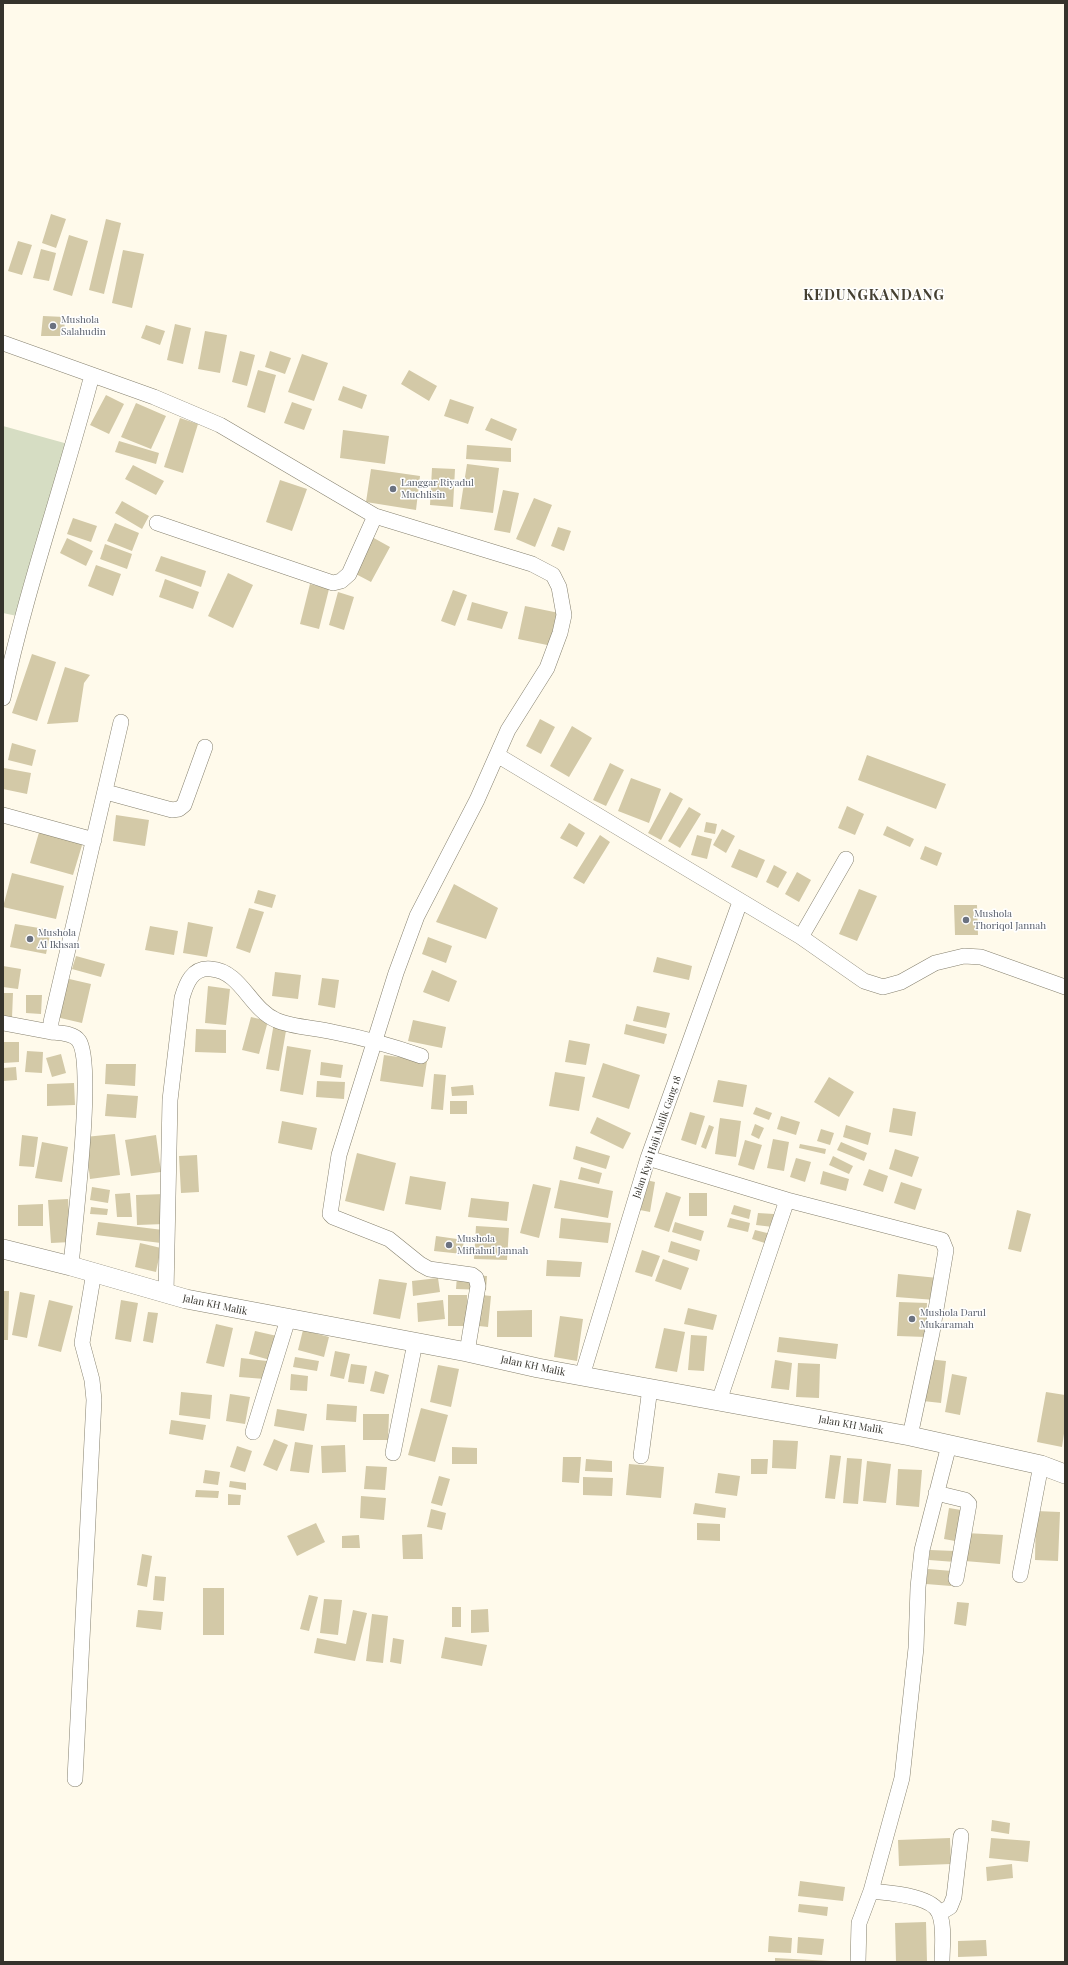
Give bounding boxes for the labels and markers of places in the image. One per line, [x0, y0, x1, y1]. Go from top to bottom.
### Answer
place label: Mushola Salahudin [61, 314, 106, 338]
marker: Mushola Salahudin [48, 321, 58, 331]
place label: Langgar Riyadul Muchlisin [401, 477, 474, 500]
marker: Langgar Riyadul Muchlisin [388, 484, 398, 494]
place label: Mushola Thoriqol Jannah [974, 908, 1046, 932]
marker: Mushola Thoriqol Jannah [961, 915, 971, 925]
place label: Mushola Al Ikhsan [38, 927, 80, 950]
marker: Mushola Al Ikhsan [25, 934, 35, 944]
place label: Mushola Miftahul Jannah [457, 1233, 528, 1256]
marker: Mushola Miftahul Jannah [444, 1240, 454, 1250]
place label: Mushola Darul Mukaramah [920, 1307, 986, 1330]
marker: Mushola Darul Mukaramah [907, 1314, 917, 1324]

